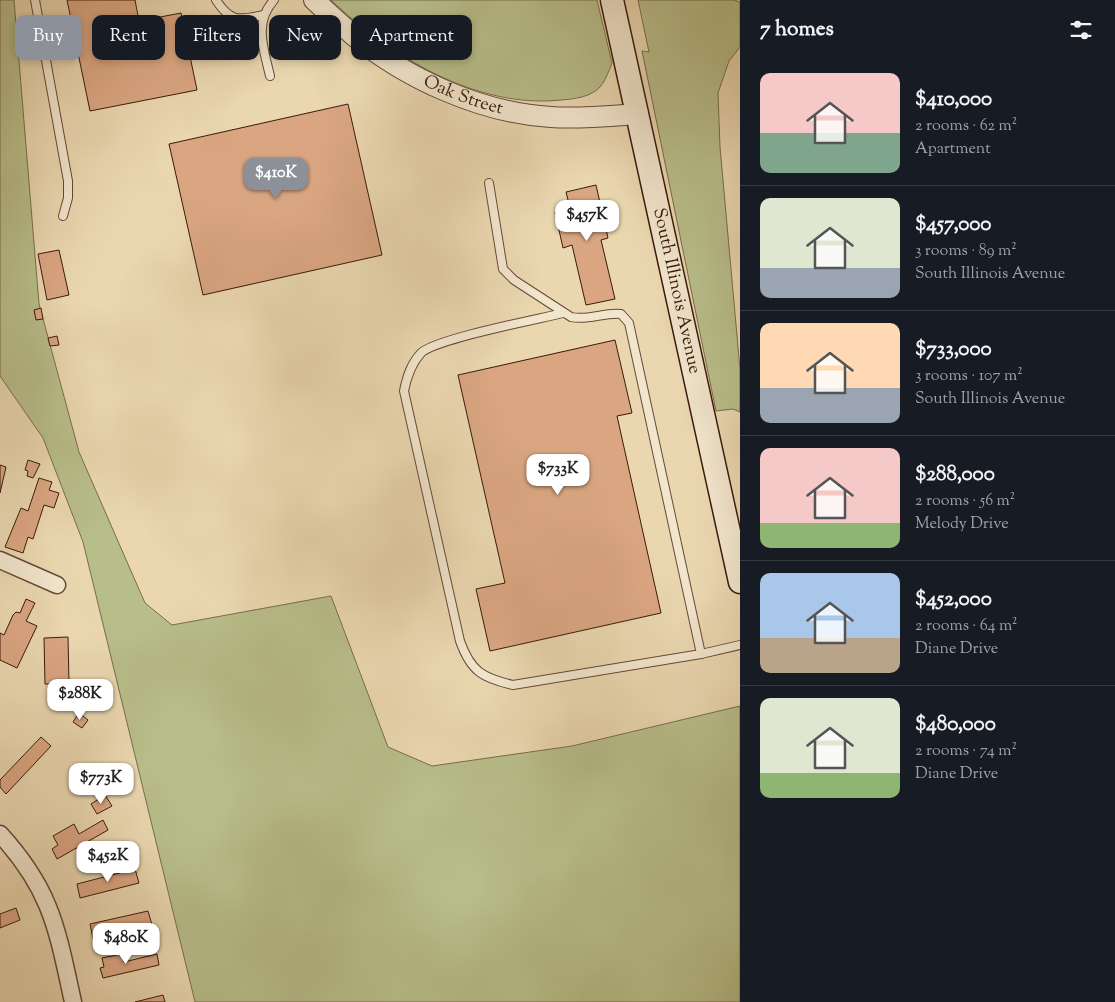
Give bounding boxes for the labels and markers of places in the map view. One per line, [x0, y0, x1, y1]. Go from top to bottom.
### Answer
pin: $410K [241, 158, 311, 200]
pin: $457K [552, 200, 622, 242]
pin: $733K [523, 454, 593, 496]
pin: $288K [45, 678, 115, 721]
pin: $773K [66, 762, 136, 805]
pin: $452K [73, 840, 143, 883]
pin: $480K [91, 922, 161, 965]

